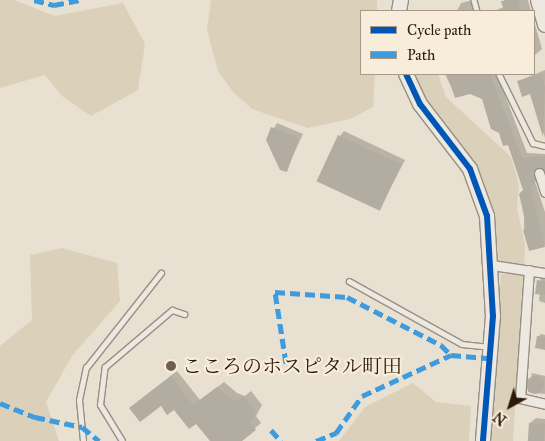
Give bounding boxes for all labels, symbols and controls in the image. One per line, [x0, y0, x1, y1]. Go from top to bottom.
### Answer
legend [360, 10, 535, 75]
text: Cycle path [407, 21, 471, 39]
text: Path [407, 46, 435, 64]
place label: こころのホスピタル町田 [182, 354, 402, 378]
marker: こころのホスピタル町田 [164, 359, 178, 373]
north arrow [485, 381, 535, 431]
text: N [490, 408, 510, 428]

